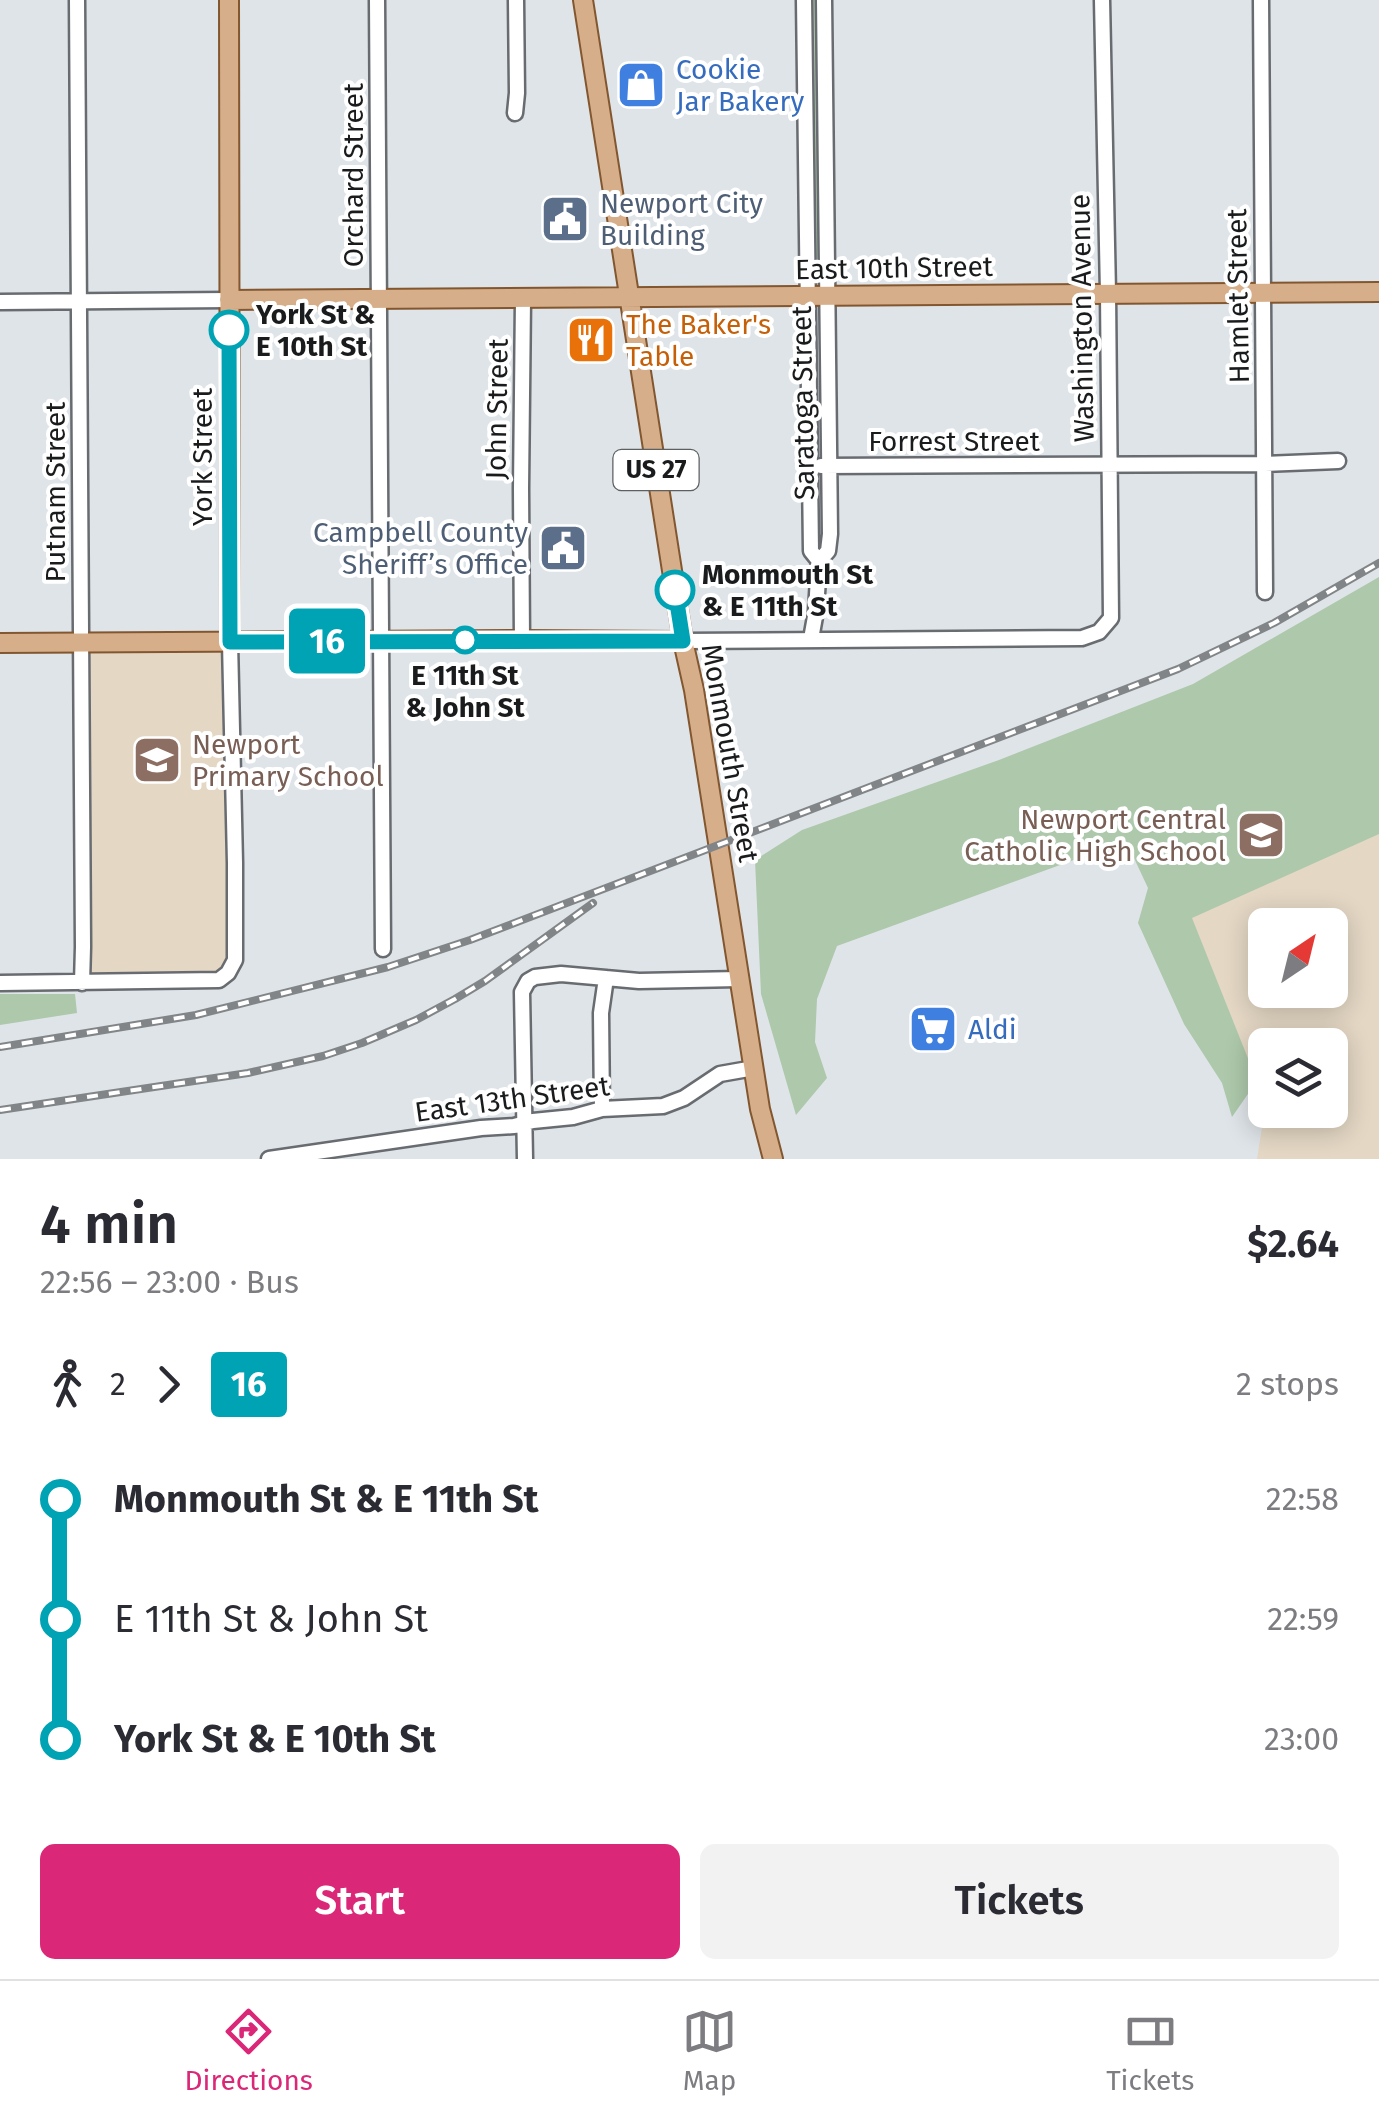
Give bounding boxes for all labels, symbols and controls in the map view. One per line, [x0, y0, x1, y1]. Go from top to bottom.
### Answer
place label: Cookie Jar Bakery [676, 53, 804, 118]
shop icon: Cookie Jar Bakery [615, 59, 667, 111]
street label: Orchard Street [337, 82, 370, 267]
place label: Newport City Building [600, 187, 763, 252]
public building icon: Newport City Building [539, 193, 591, 245]
street label: Washington Avenue [1063, 194, 1101, 442]
street label: Hamlet Street [1220, 207, 1256, 384]
street label: East 10th Street [795, 250, 994, 286]
place label: York St & E 10th St [255, 298, 375, 363]
street label: Saratoga Street [785, 305, 821, 500]
place label: The Baker's Table [626, 308, 771, 373]
marker: York St & E 10th St [210, 311, 248, 349]
restaurant icon: The Baker's Table [565, 314, 617, 366]
street label: John Street [479, 337, 515, 480]
street label: York Street [186, 387, 219, 526]
street label: Putnam Street [39, 401, 72, 582]
street label: Forrest Street [868, 425, 1041, 458]
road number: US 27 [614, 450, 698, 490]
place label: Campbell County Sheriff’s Office [313, 516, 528, 581]
public building icon: Campbell County Sheriff’s Office [537, 522, 589, 574]
place label: Monmouth St & E 11th St [702, 558, 874, 623]
marker: Monmouth St & E 11th St [656, 571, 694, 609]
line badge: 16 [282, 608, 372, 674]
text: 16 [309, 620, 345, 662]
marker: E 11th St & John St [452, 627, 478, 653]
street label: Monmouth Street [695, 641, 766, 866]
place label: E 11th St & John St [406, 659, 526, 724]
place label: Newport Primary School [192, 728, 384, 793]
school or university icon: Newport Primary School [131, 734, 183, 786]
place label: Newport Central Catholic High School [964, 803, 1226, 868]
school or university icon: Newport Central Catholic High School [1235, 809, 1287, 861]
north arrow [1248, 908, 1348, 1008]
map controls [1248, 908, 1348, 1128]
supermarket icon: Aldi [907, 1003, 959, 1055]
place label: Aldi [968, 1013, 1017, 1046]
button: layers [1248, 1028, 1348, 1128]
street label: East 13th Street [413, 1069, 612, 1129]
text: 4 min [40, 1192, 178, 1258]
text: $2.64 [1247, 1221, 1339, 1267]
text: 22:56 – 23:00 · Bus [40, 1263, 299, 1301]
icon: walk [40, 1357, 95, 1412]
icon: forward [141, 1357, 196, 1412]
text: 16 [231, 1363, 267, 1405]
text: 2 [110, 1365, 126, 1403]
text: 2 stops [1236, 1365, 1339, 1403]
text: Monmouth St & E 11th St [114, 1476, 539, 1522]
text: 22:58 [1266, 1480, 1339, 1518]
text: E 11th St & John St [114, 1596, 428, 1642]
text: 22:59 [1267, 1600, 1339, 1638]
text: York St & E 10th St [114, 1716, 436, 1762]
text: 23:00 [1264, 1720, 1339, 1758]
button: Start [40, 1844, 680, 1959]
button: Tickets [700, 1844, 1339, 1959]
tab: Directions [185, 2004, 313, 2097]
tab: Map [682, 2004, 737, 2097]
tab: Tickets [1106, 2004, 1194, 2097]

